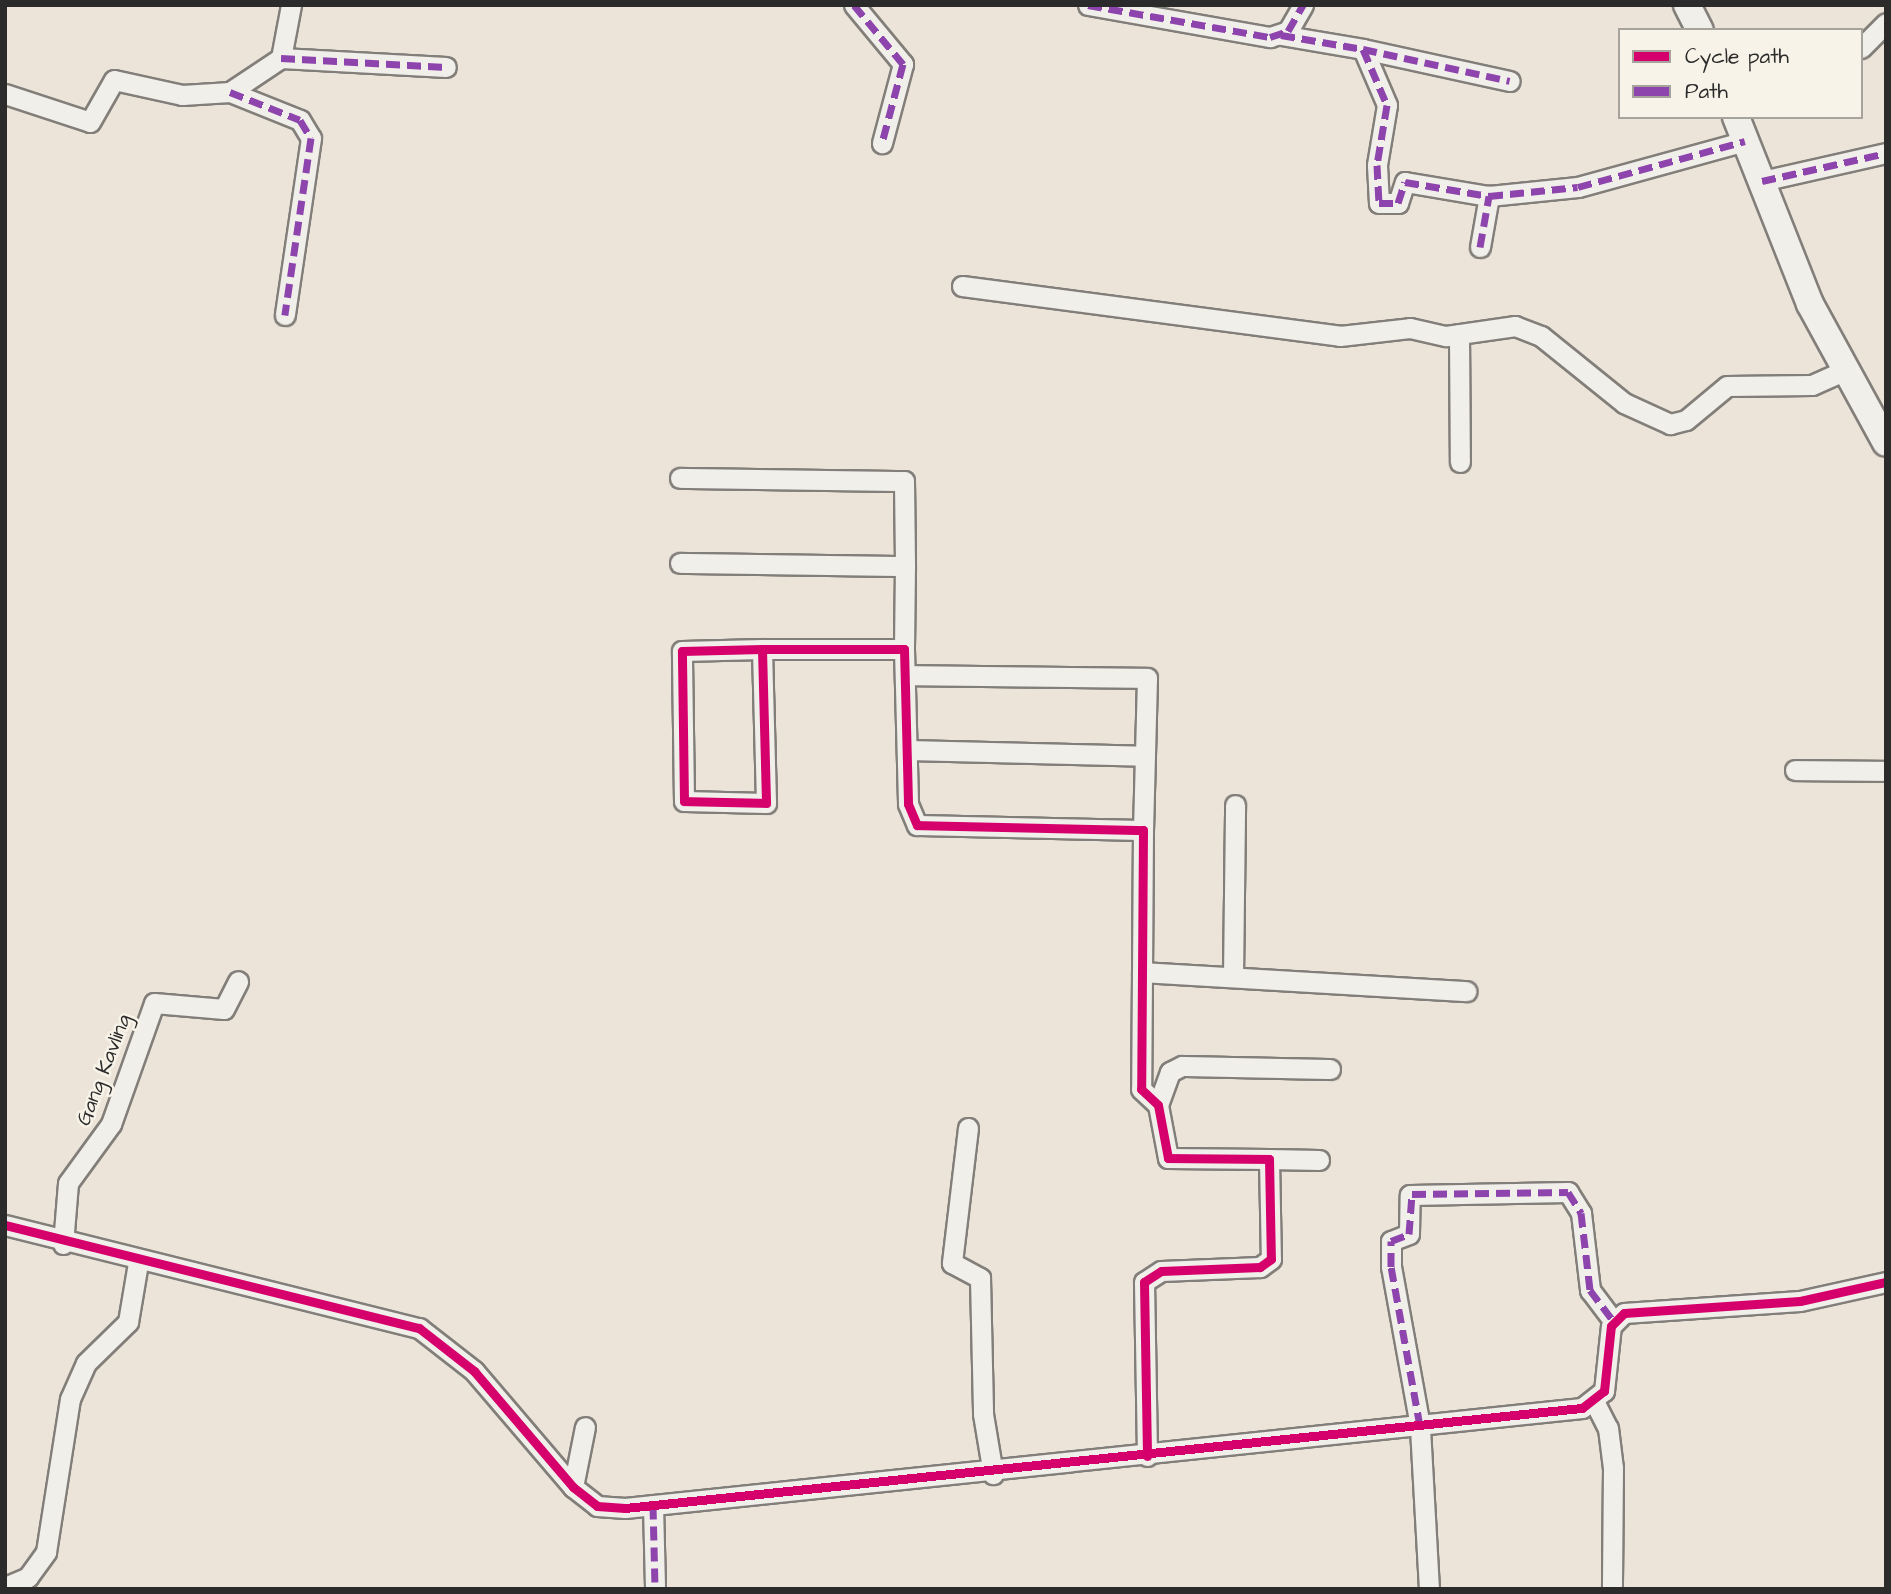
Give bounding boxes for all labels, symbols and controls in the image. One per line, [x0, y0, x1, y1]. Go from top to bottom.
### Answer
legend [1618, 28, 1863, 119]
text: Cycle path [1685, 42, 1789, 71]
text: Path [1685, 77, 1728, 106]
street label: Gang Kavling [71, 1011, 137, 1129]

